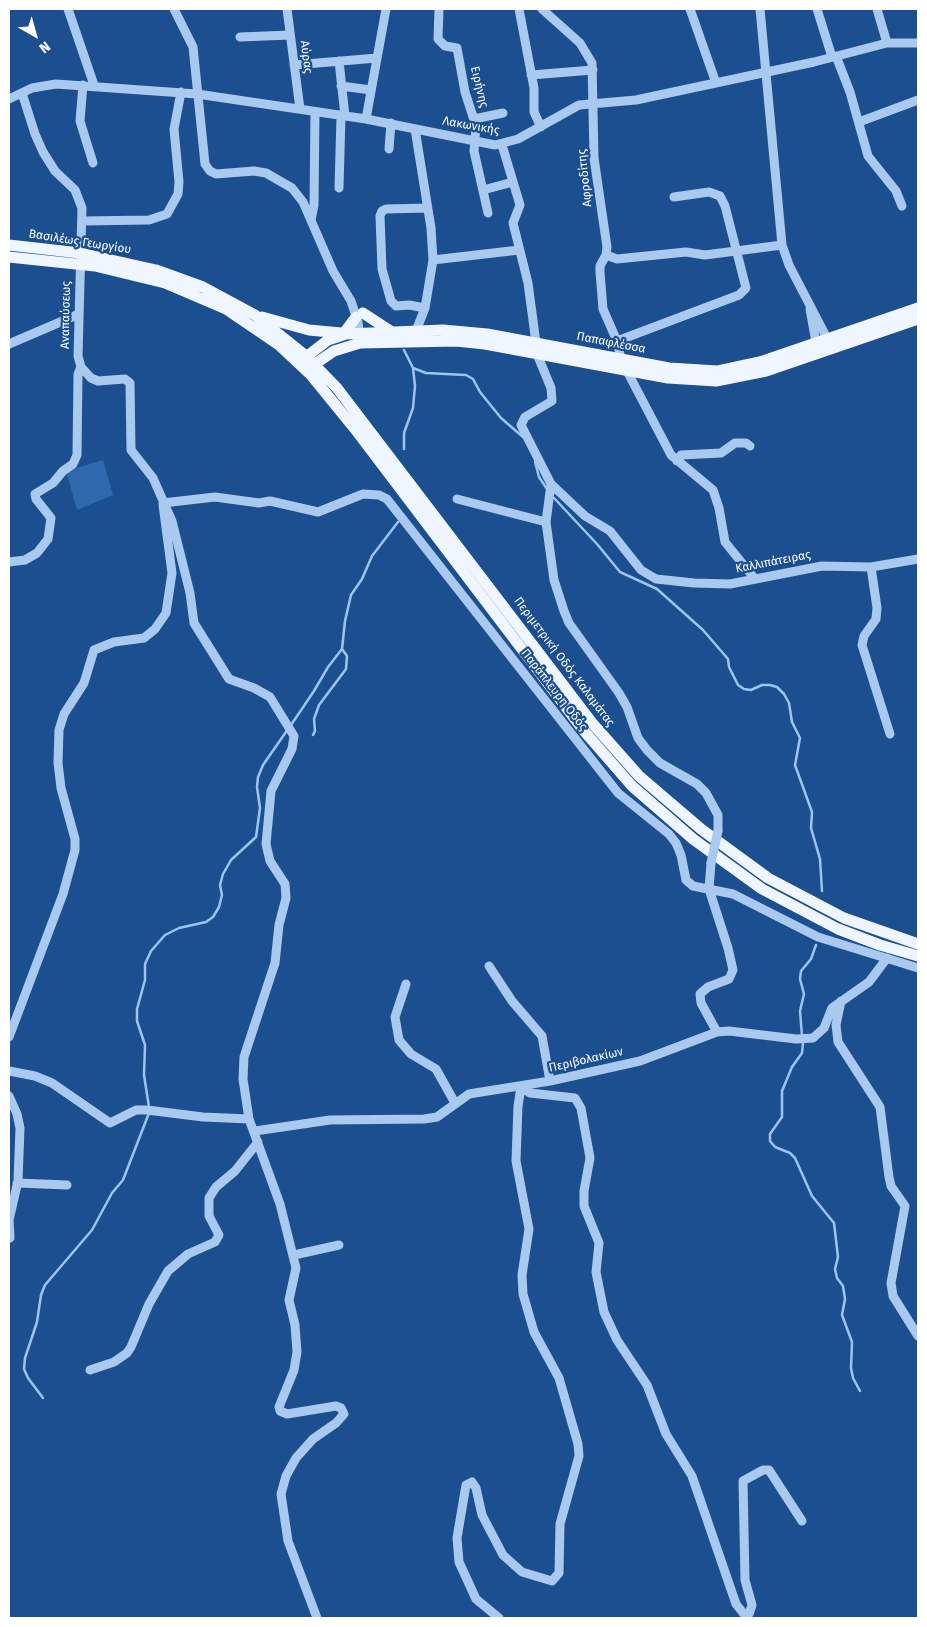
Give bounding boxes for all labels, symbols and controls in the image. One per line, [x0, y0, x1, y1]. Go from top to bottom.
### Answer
north arrow [10, 10, 60, 60]
text: N [36, 38, 53, 57]
street label: Αύρας [297, 40, 315, 74]
street label: Ειρήνης [467, 65, 491, 109]
street label: Λακωνικής [441, 114, 501, 138]
street label: Αφροδίτης [575, 148, 595, 208]
street label: Βασιλέως Γεωργίου [28, 227, 132, 257]
street label: Αναπαύσεως [58, 281, 74, 349]
street label: Παπαφλέσσα [575, 329, 647, 357]
street label: Καλλιπάτειρας [734, 548, 812, 576]
street label: Περιμετρική Οδός Καλαμάτας [511, 594, 617, 730]
street label: Παράπλευρη Οδός [518, 646, 590, 734]
street label: Περιβολακίων [547, 1044, 625, 1076]

